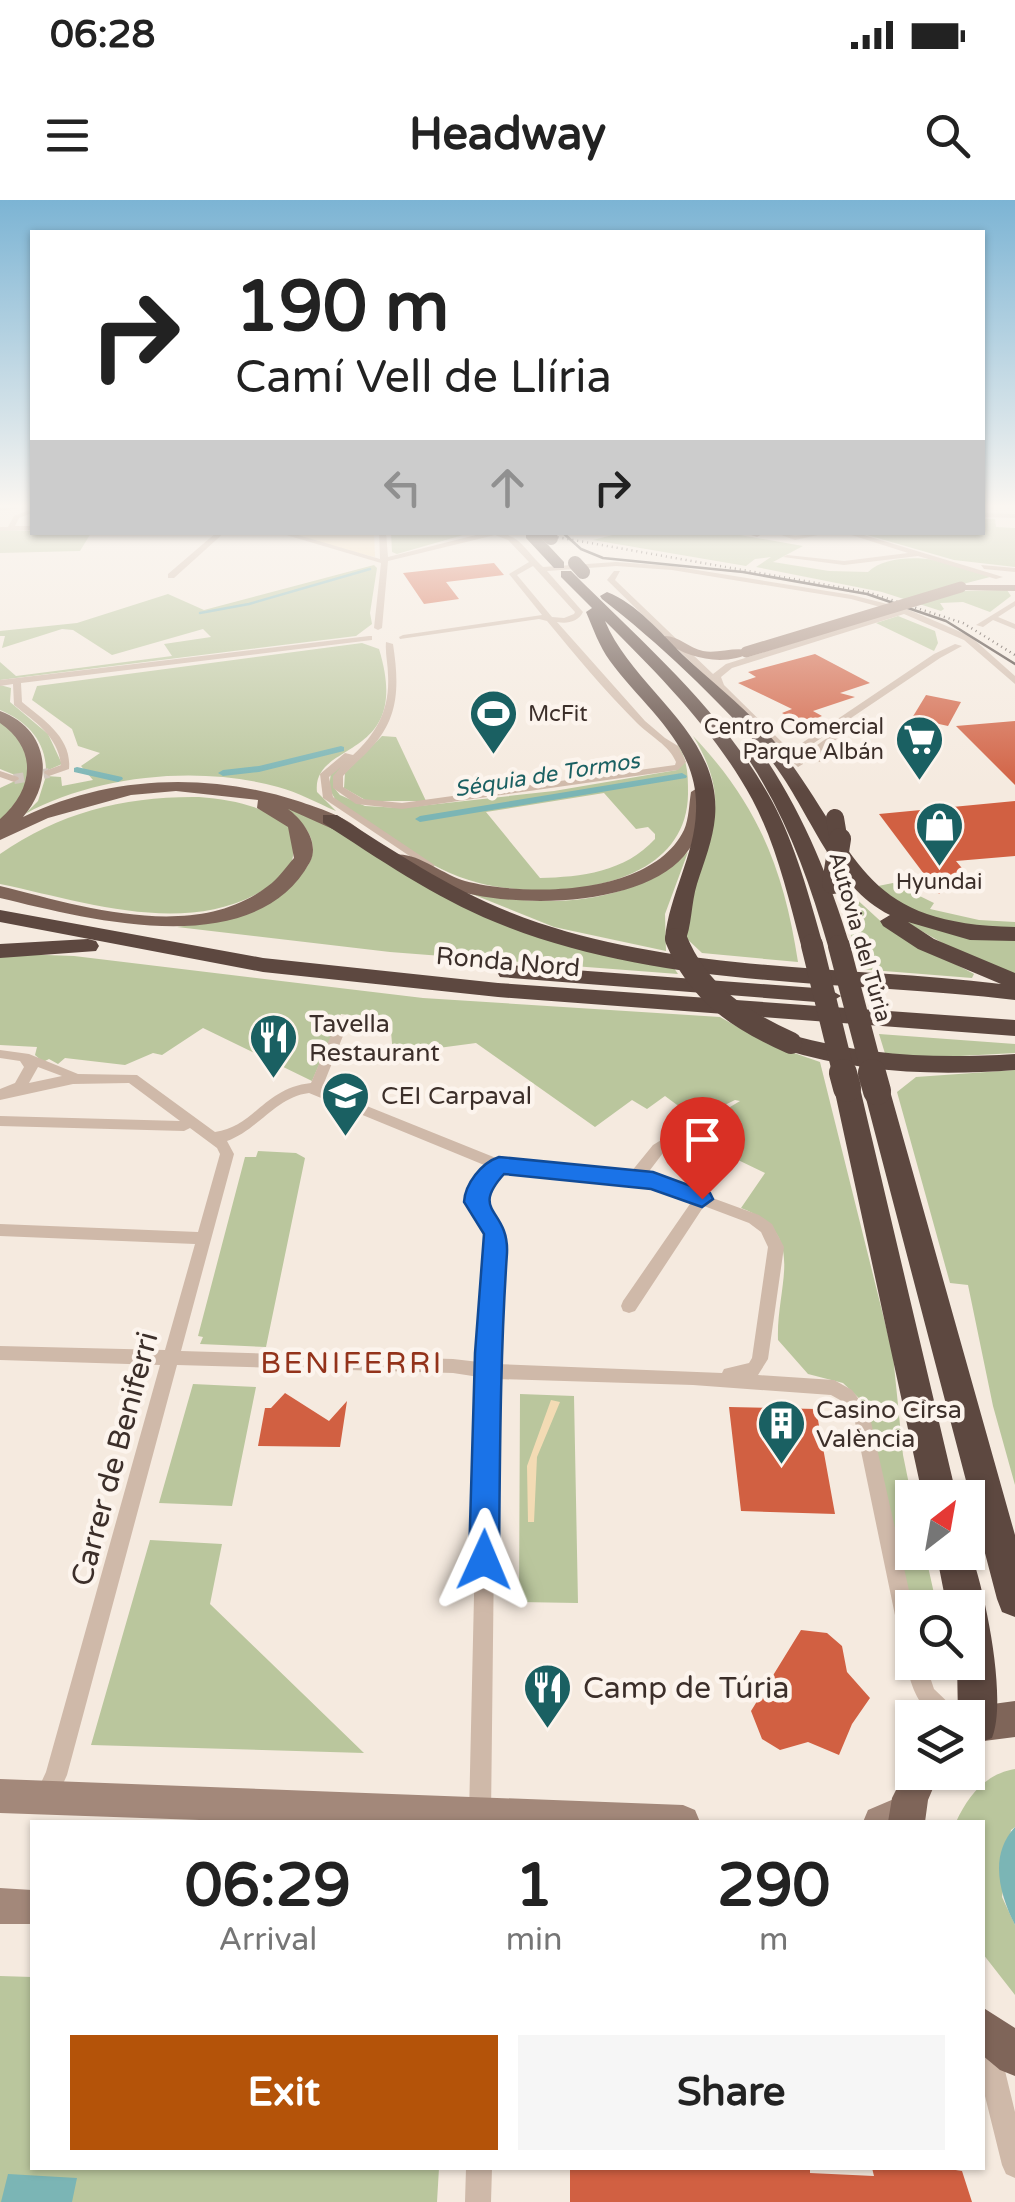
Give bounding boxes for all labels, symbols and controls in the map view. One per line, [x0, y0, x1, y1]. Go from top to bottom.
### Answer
text: 06:28 [50, 12, 155, 58]
icon: menu [40, 108, 95, 163]
text: Headway [409, 108, 606, 162]
icon: search [920, 108, 975, 163]
text: 190 m [235, 266, 449, 350]
icon: right [70, 270, 200, 400]
text: Camí Vell de Llíria [235, 351, 612, 405]
icon: left [375, 460, 430, 515]
icon: ahead [480, 460, 535, 515]
icon: right [585, 460, 640, 515]
sports icon: McFit [467, 688, 519, 756]
place label: McFit [528, 701, 588, 727]
place label: Centro Comercial Parque Albán [704, 714, 884, 765]
supermarket icon: Centro Comercial Parque Albán [893, 714, 945, 782]
water label: Séquia de Tormos [453, 747, 643, 802]
shop icon: Hyundai [913, 800, 965, 868]
street label: Autovia del Túria [823, 849, 897, 1025]
place label: Hyundai [896, 869, 982, 895]
street label: Ronda Nord [435, 941, 581, 983]
place label: Tavella Restaurant [309, 1009, 440, 1068]
restaurant icon: Tavella Restaurant [248, 1012, 300, 1080]
school or university icon: CEI Carpaval [320, 1070, 372, 1138]
place label: CEI Carpaval [381, 1081, 532, 1111]
pin [660, 1097, 745, 1200]
icon: arrive [675, 1112, 730, 1167]
street label: Carrer de Beniferri [63, 1328, 167, 1590]
district label: BENIFERRI [260, 1345, 444, 1382]
place label: Casino Cirsa València [816, 1395, 962, 1454]
building icon: Casino Cirsa València [755, 1398, 807, 1466]
north arrow [895, 1480, 985, 1570]
map controls [895, 1480, 985, 1790]
position arrow [432, 1508, 536, 1612]
button: search [895, 1590, 985, 1680]
restaurant icon: Camp de Túria [522, 1662, 574, 1730]
place label: Camp de Túria [583, 1670, 789, 1707]
button: layers [895, 1700, 985, 1790]
text: 06:29 [185, 1850, 351, 1922]
text: 1 [515, 1850, 553, 1922]
text: 290 [717, 1850, 830, 1922]
text: Arrival [218, 1921, 317, 1959]
text: min [506, 1921, 563, 1959]
text: m [759, 1921, 788, 1959]
button: Exit [70, 2035, 498, 2150]
button: Share [518, 2035, 945, 2150]

